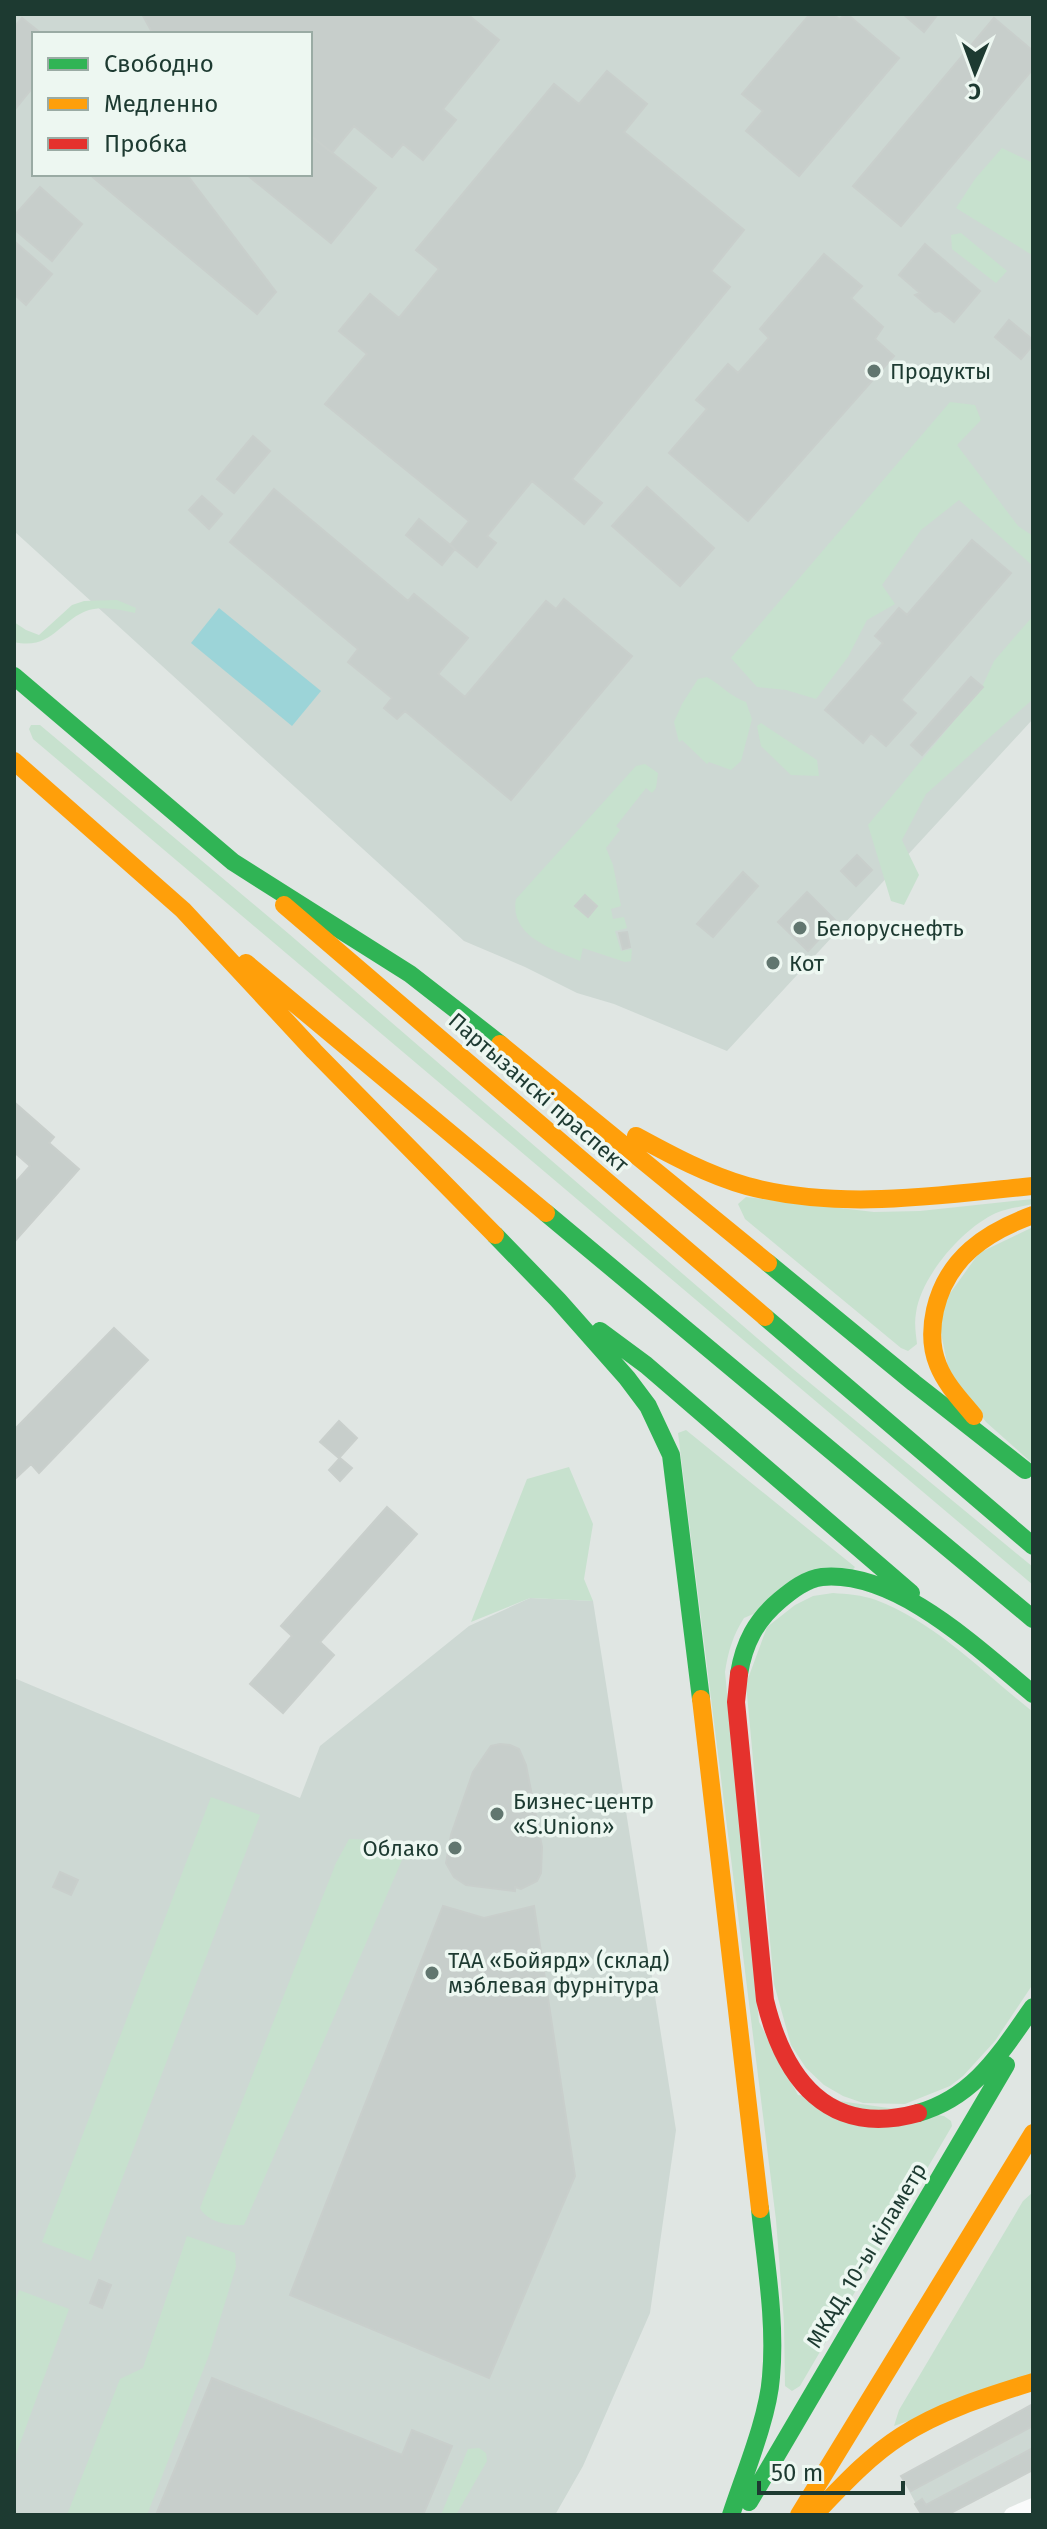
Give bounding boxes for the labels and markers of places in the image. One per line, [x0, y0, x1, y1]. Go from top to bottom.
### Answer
place label: Продукты [890, 358, 991, 385]
marker: Продукты [865, 362, 883, 380]
place label: Белоруснефть [816, 915, 964, 942]
marker: Белоруснефть [791, 919, 809, 937]
place label: Кот [789, 950, 824, 977]
marker: Кот [764, 954, 782, 972]
place label: Бизнес-центр «S.Union» [513, 1788, 654, 1840]
marker: Бизнес-центр «S.Union» [488, 1805, 506, 1823]
place label: Облако [363, 1835, 439, 1862]
marker: Облако [446, 1839, 464, 1857]
place label: ТАА «Бойярд» (склад) мэблевая фурнітура [448, 1947, 669, 1999]
marker: ТАА «Бойярд» (склад) мэблевая фурнітура [423, 1964, 441, 1982]

